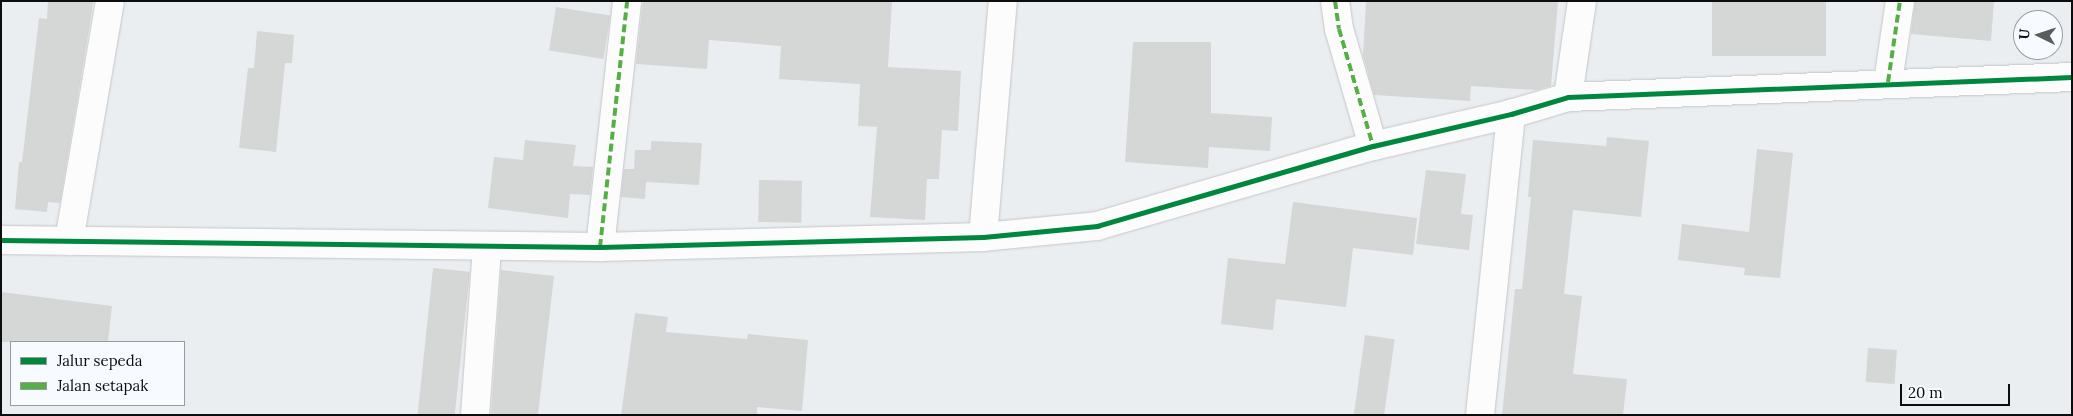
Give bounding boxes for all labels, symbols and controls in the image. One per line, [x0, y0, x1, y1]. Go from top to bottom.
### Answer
north arrow [2013, 10, 2063, 60]
text: U [2015, 28, 2033, 40]
legend [10, 341, 185, 406]
text: Jalur sepeda [57, 351, 142, 370]
scale bar [1903, 374, 2013, 406]
text: Jalan setapak [57, 376, 148, 395]
text: 20 m [1908, 383, 1943, 402]

